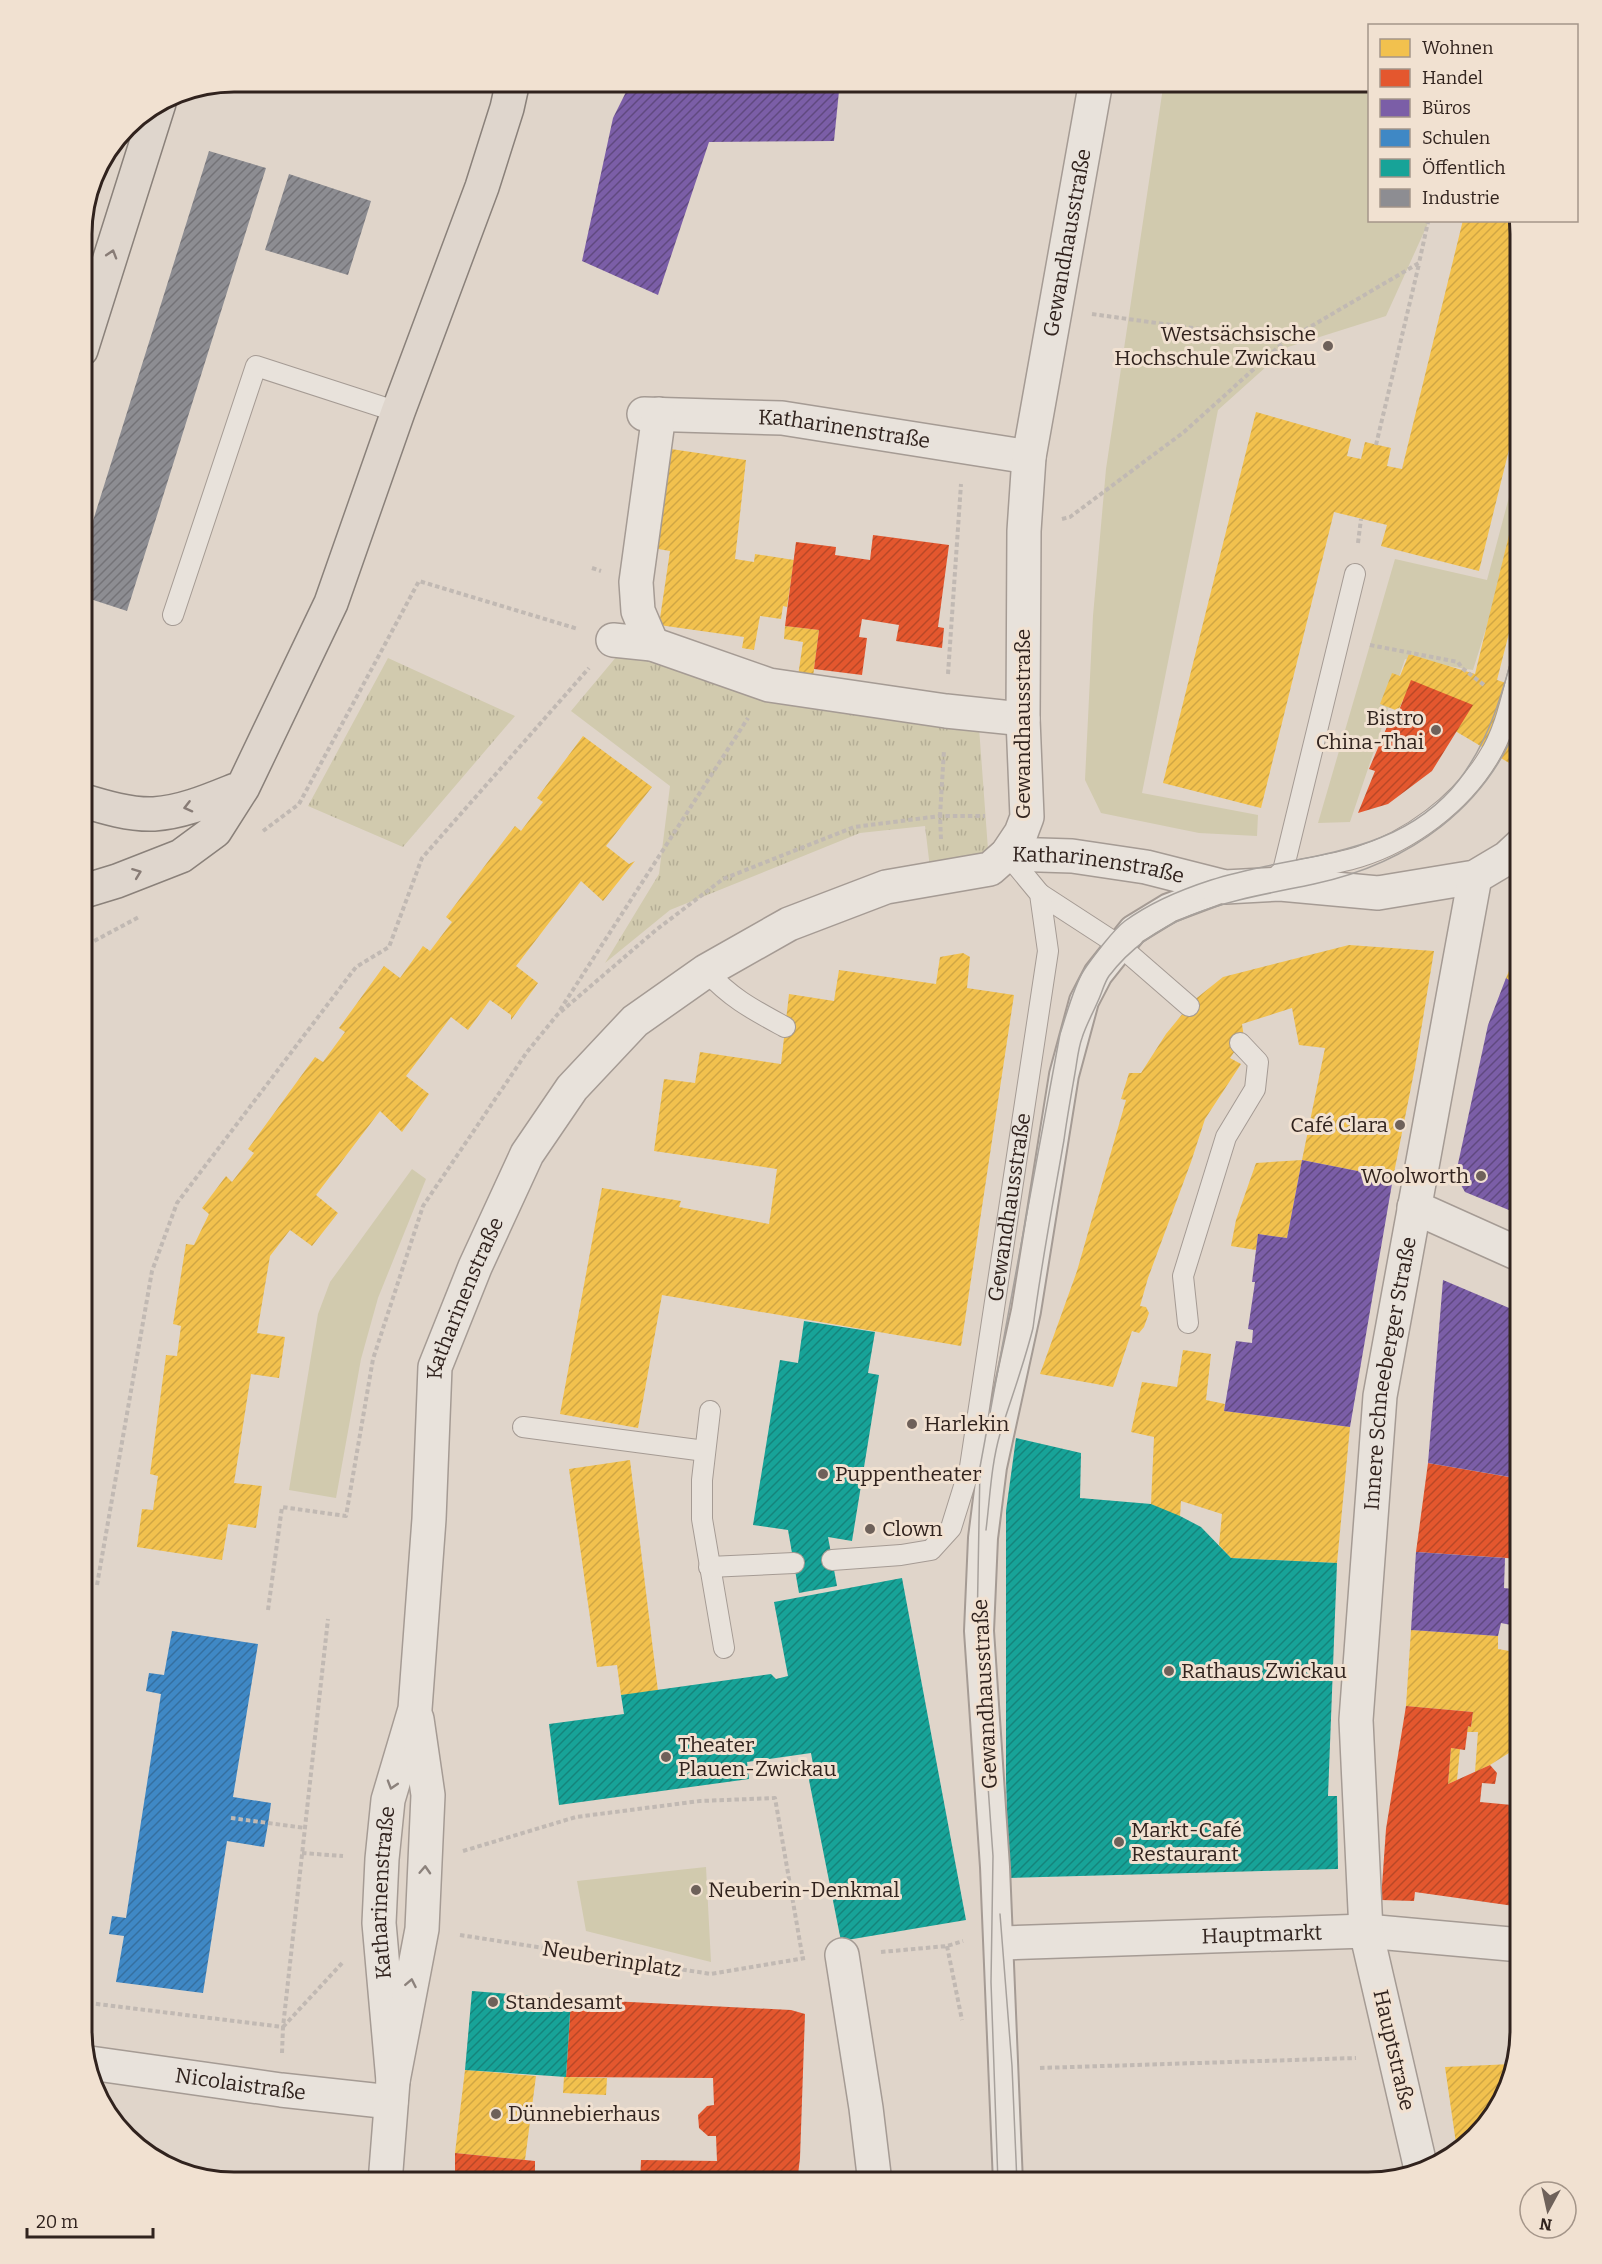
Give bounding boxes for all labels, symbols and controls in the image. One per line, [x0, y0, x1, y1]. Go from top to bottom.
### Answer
legend [1368, 24, 1578, 222]
text: Wohnen [1422, 37, 1494, 59]
text: Handel [1422, 67, 1483, 89]
text: Büros [1422, 97, 1471, 119]
text: Schulen [1422, 127, 1491, 149]
street label: Gewandhausstraße [1038, 147, 1097, 339]
text: Öffentlich [1422, 157, 1505, 179]
text: Industrie [1422, 187, 1500, 209]
one-way arrow [104, 249, 117, 260]
place label: Westsächsische Hochschule Zwickau [1114, 321, 1316, 371]
marker: Westsächsische Hochschule Zwickau [1321, 339, 1335, 353]
street label: Katharinenstraße [758, 404, 932, 454]
street label: Gewandhausstraße [1010, 629, 1036, 819]
place label: Bistro China-Thai [1316, 705, 1424, 755]
marker: Bistro China-Thai [1429, 723, 1443, 737]
one-way arrow [183, 799, 193, 812]
street label: Katharinenstraße [1012, 841, 1187, 889]
one-way arrow [130, 868, 141, 880]
street label: Gewandhausstraße [982, 1111, 1036, 1303]
place label: Café Clara [1290, 1112, 1389, 1138]
marker: Café Clara [1393, 1118, 1407, 1132]
place label: Woolworth [1361, 1163, 1469, 1189]
marker: Woolworth [1474, 1169, 1488, 1183]
street label: Katharinenstraße [422, 1213, 509, 1380]
street label: Innere Schneeberger Straße [1359, 1235, 1422, 1511]
place label: Harlekin [924, 1411, 1009, 1437]
marker: Harlekin [905, 1417, 919, 1431]
place label: Puppentheater [835, 1461, 982, 1487]
marker: Puppentheater [816, 1467, 830, 1481]
place label: Clown [882, 1516, 943, 1542]
marker: Clown [863, 1522, 877, 1536]
street label: Gewandhausstraße [967, 1598, 1003, 1790]
place label: Rathaus Zwickau [1181, 1658, 1347, 1684]
marker: Rathaus Zwickau [1162, 1664, 1176, 1678]
place label: Theater Plauen-Zwickau [678, 1732, 836, 1782]
marker: Theater Plauen-Zwickau [659, 1750, 673, 1764]
one-way arrow [387, 1779, 399, 1790]
street label: Katharinenstraße [366, 1805, 400, 1980]
place label: Markt-Café Restaurant [1131, 1817, 1242, 1867]
marker: Markt-Café Restaurant [1112, 1835, 1126, 1849]
one-way arrow [418, 1866, 431, 1875]
place label: Neuberin-Denkmal [708, 1877, 899, 1903]
marker: Neuberin-Denkmal [689, 1883, 703, 1897]
street label: Hauptmarkt [1201, 1919, 1323, 1949]
street label: Neuberinplatz [541, 1935, 683, 1983]
one-way arrow [404, 1978, 417, 1988]
street label: Hauptstraße [1367, 1987, 1421, 2113]
place label: Standesamt [505, 1989, 623, 2015]
marker: Standesamt [486, 1995, 500, 2009]
street label: Nicolaistraße [173, 2062, 307, 2106]
place label: Dünnebierhaus [508, 2101, 660, 2127]
marker: Dünnebierhaus [489, 2107, 503, 2121]
north arrow [1518, 2180, 1578, 2240]
scale bar [27, 2201, 153, 2239]
text: 20 m [36, 2211, 78, 2233]
text: N [1539, 2214, 1553, 2235]

